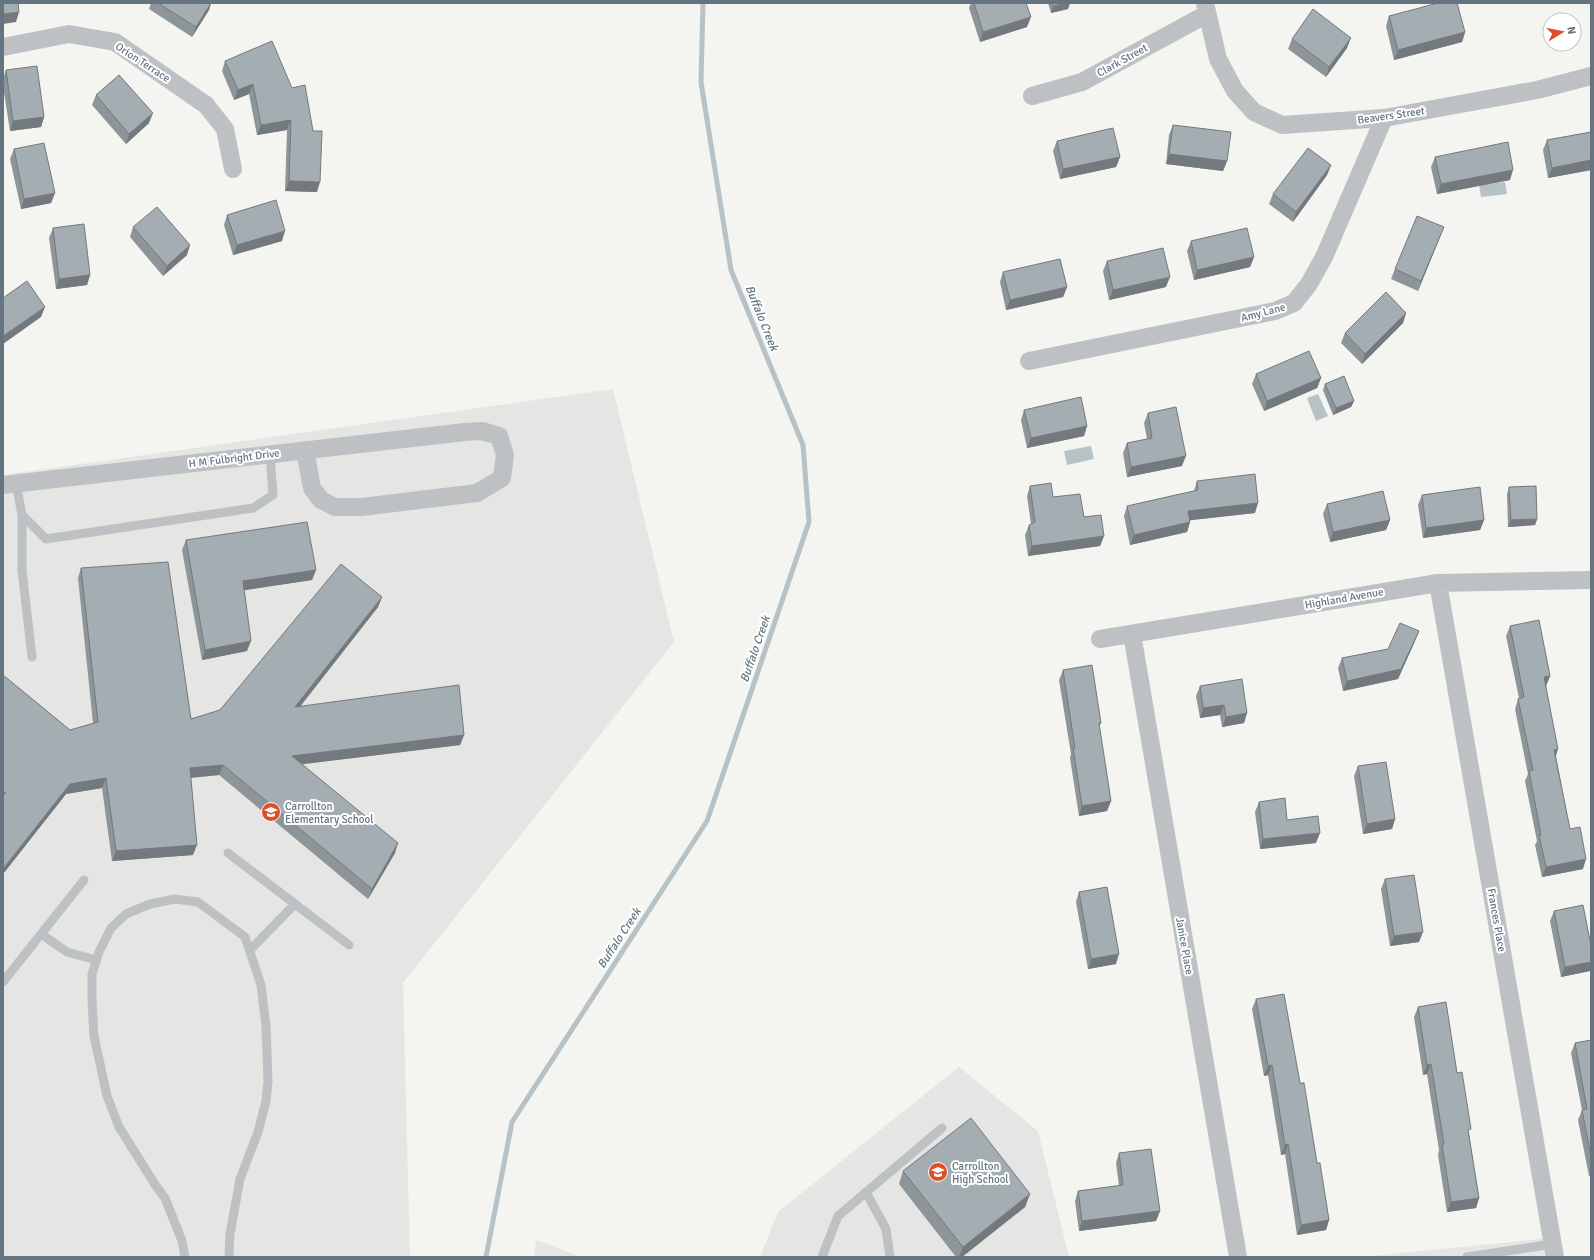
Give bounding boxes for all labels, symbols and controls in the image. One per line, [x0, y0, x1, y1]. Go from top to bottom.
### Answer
north arrow [1542, 12, 1582, 52]
text: N [1564, 25, 1578, 35]
street label: Orion Terrace [113, 40, 173, 85]
street label: Clark Street [1095, 41, 1150, 80]
street label: Beavers Street [1357, 104, 1426, 127]
water label: Buffalo Creek [742, 283, 782, 354]
street label: Amy Lane [1239, 300, 1287, 325]
street label: H M Fulbright Drive [188, 446, 280, 471]
street label: Highland Avenue [1304, 585, 1384, 612]
water label: Buffalo Creek [737, 613, 774, 684]
place label: Carrollton Elementary School [285, 800, 373, 826]
school or university icon: Carrollton Elementary School [260, 801, 282, 823]
street label: Frances Place [1485, 887, 1509, 953]
water label: Buffalo Creek [594, 904, 645, 971]
street label: Janice Place [1173, 916, 1196, 976]
place label: Carrollton High School [952, 1160, 1009, 1186]
school or university icon: Carrollton High School [927, 1161, 949, 1183]

